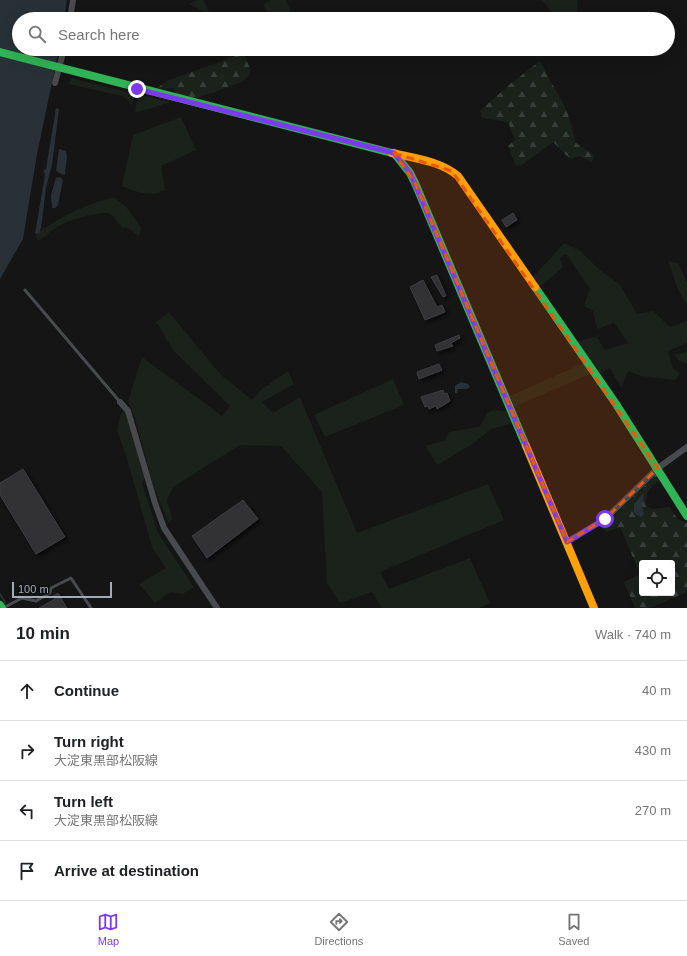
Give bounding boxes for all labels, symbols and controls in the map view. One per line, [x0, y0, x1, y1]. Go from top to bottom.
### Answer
search box [12, 12, 675, 56]
icon: search [26, 23, 48, 45]
text: Search here [58, 26, 140, 43]
route end [128, 80, 146, 98]
route start [596, 510, 614, 528]
map controls [639, 560, 675, 596]
button: locate [639, 560, 675, 596]
scale bar [12, 580, 112, 599]
text: 100 m [18, 583, 49, 595]
text: 10 min [16, 624, 70, 643]
text: Walk · 740 m [595, 627, 671, 642]
icon: ahead [16, 680, 38, 702]
text: Continue [54, 682, 119, 699]
text: 40 m [642, 683, 671, 698]
text: Turn right [54, 733, 124, 750]
icon: right [16, 740, 38, 762]
text: 430 m [635, 743, 671, 758]
text: 大淀東黒部松阪線 [54, 753, 158, 768]
text: Turn left [54, 793, 113, 810]
icon: left [16, 800, 38, 822]
text: 270 m [635, 803, 671, 818]
text: 大淀東黒部松阪線 [54, 813, 158, 828]
icon: arrive [16, 860, 38, 882]
text: Arrive at destination [54, 862, 199, 879]
tab: Map [97, 911, 119, 947]
tab: Directions [314, 911, 363, 947]
tab: Saved [558, 911, 589, 947]

